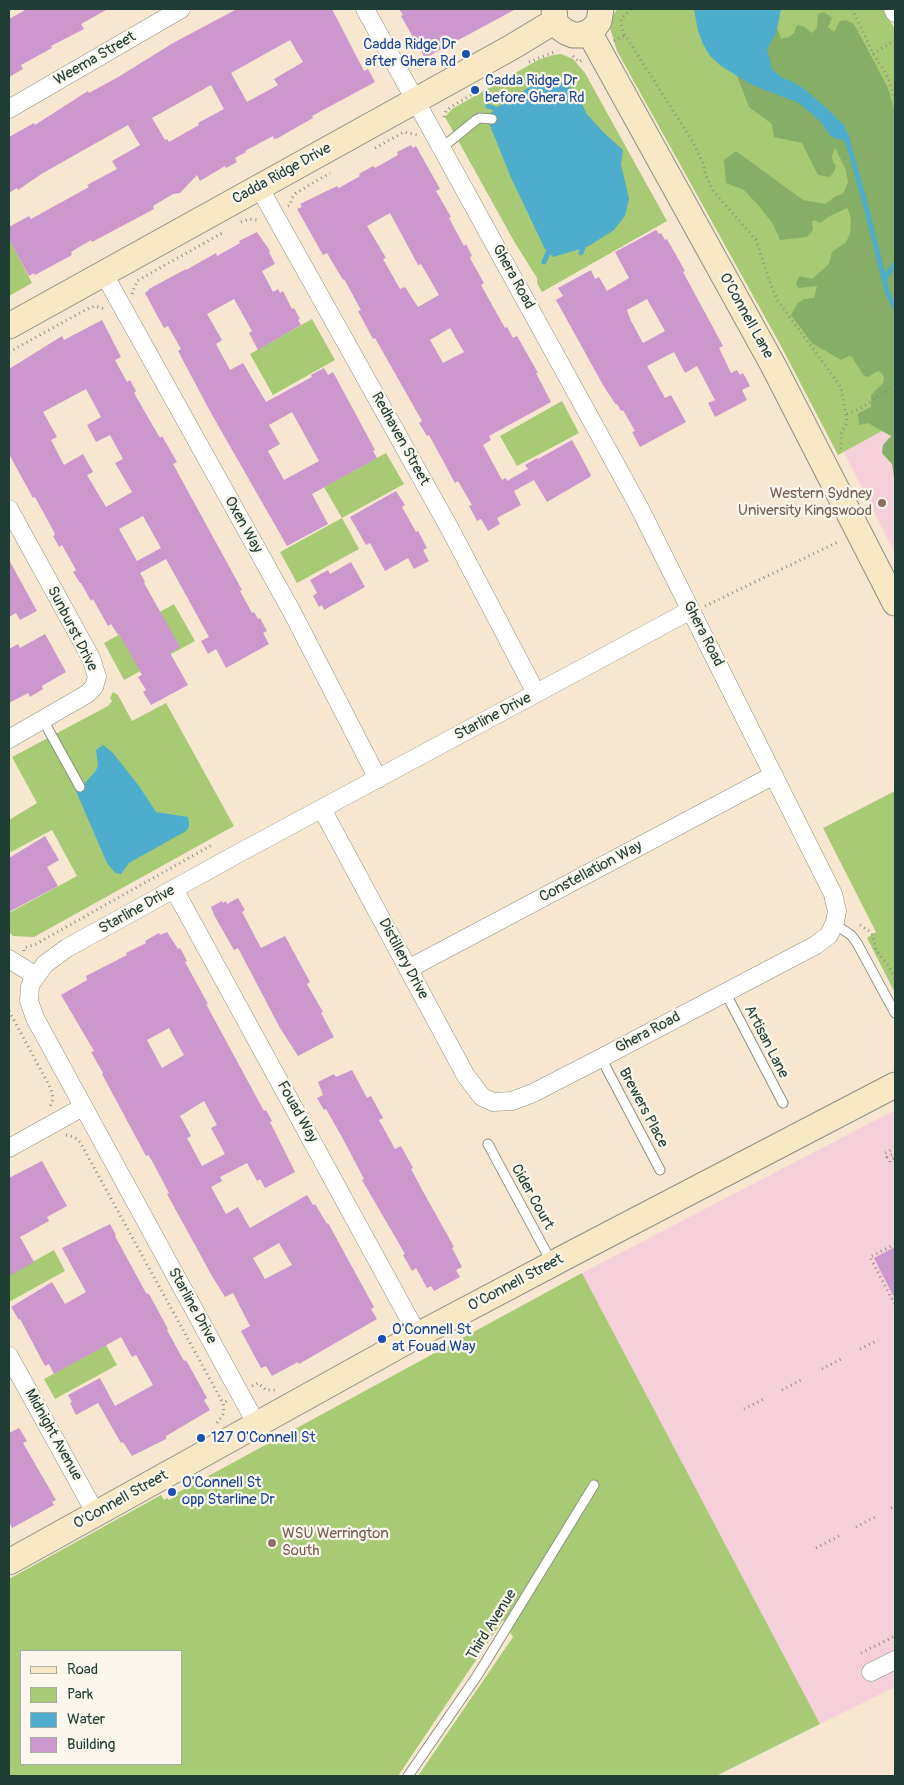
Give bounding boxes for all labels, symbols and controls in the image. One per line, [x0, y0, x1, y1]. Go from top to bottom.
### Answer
street label: Weema Street [51, 28, 139, 90]
place label: Cadda Ridge Dr after Ghera Rd [363, 36, 456, 71]
marker: Cadda Ridge Dr after Ghera Rd [460, 48, 472, 60]
place label: Cadda Ridge Dr before Ghera Rd [485, 72, 585, 107]
marker: Cadda Ridge Dr before Ghera Rd [469, 84, 481, 96]
street label: Cadda Ridge Drive [230, 139, 334, 209]
street label: Ghera Road [488, 242, 538, 312]
street label: O'Connell Lane [715, 270, 777, 362]
street label: Redhaven Street [367, 389, 433, 489]
place label: Western Sydney University Kingswood [738, 485, 872, 520]
street label: Oxen Way [220, 493, 266, 557]
marker: Western Sydney University Kingswood [876, 497, 888, 509]
street label: Sunburst Drive [43, 583, 101, 675]
street label: Ghera Road [679, 598, 727, 670]
street label: Starline Drive [452, 689, 534, 745]
street label: Constellation Way [537, 837, 645, 907]
street label: Starline Drive [96, 882, 178, 938]
street label: Distillery Drive [374, 915, 432, 1003]
street label: Artisan Lane [740, 1002, 792, 1082]
street label: Ghera Road [612, 1008, 684, 1058]
street label: Brewers Place [614, 1065, 672, 1151]
street label: Fouad Way [273, 1078, 321, 1146]
street label: Cider Court [507, 1161, 557, 1233]
street label: O'Connell Street [465, 1250, 567, 1316]
street label: Starline Drive [164, 1265, 220, 1347]
place label: O'Connell St at Fouad Way [392, 1321, 475, 1356]
marker: O'Connell St at Fouad Way [376, 1333, 388, 1345]
street label: Midnight Avenue [20, 1386, 86, 1484]
place label: 127 O'Connell St [211, 1429, 316, 1447]
marker: 127 O'Connell St [195, 1432, 207, 1444]
street label: O'Connell Street [71, 1467, 171, 1533]
place label: O'Connell St opp Starline Dr [182, 1474, 275, 1509]
marker: O'Connell St opp Starline Dr [166, 1486, 178, 1498]
place label: WSU Werrington South [282, 1525, 389, 1560]
marker: WSU Werrington South [266, 1537, 278, 1549]
street label: Third Avenue [463, 1586, 521, 1664]
legend [20, 1650, 182, 1765]
text: Road [67, 1660, 98, 1679]
text: Park [67, 1685, 93, 1704]
text: Water [67, 1710, 105, 1729]
text: Building [67, 1735, 115, 1754]

